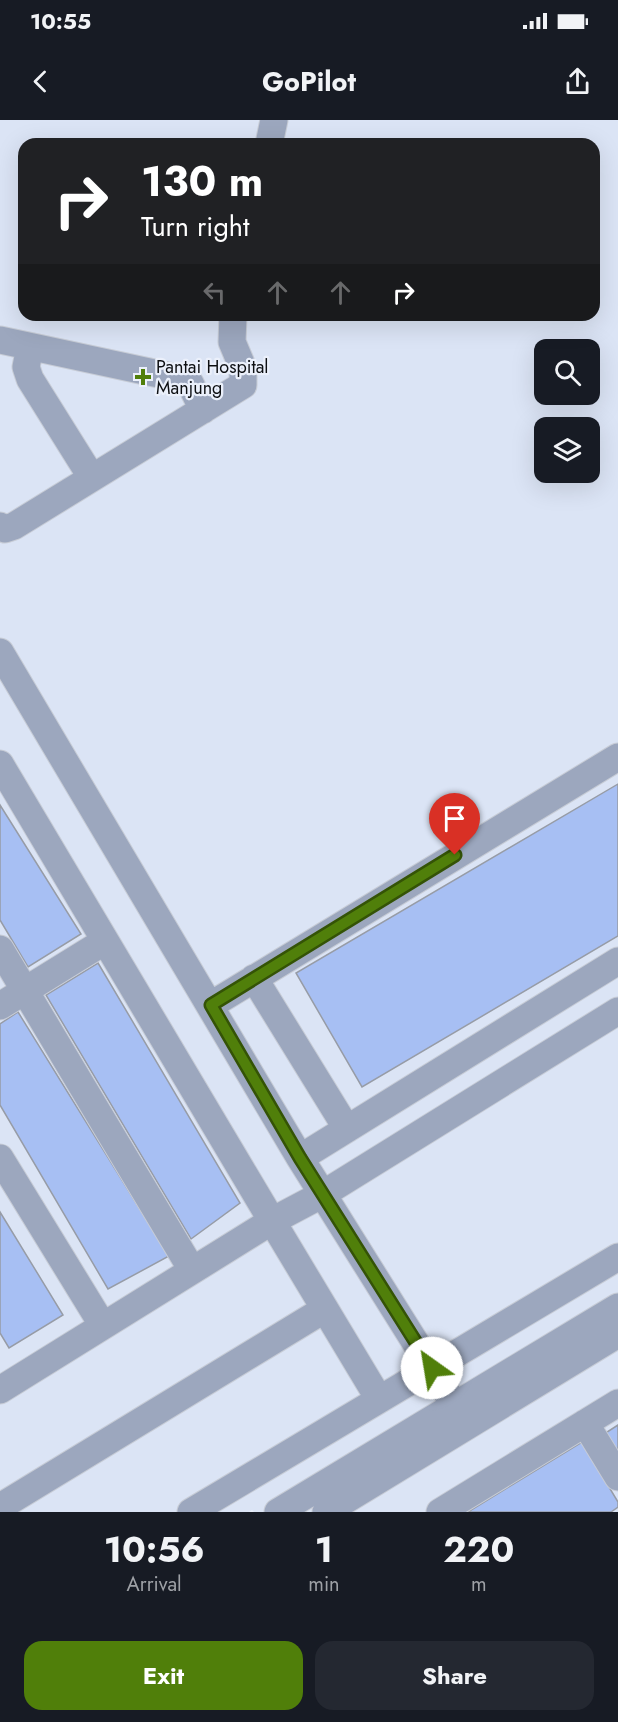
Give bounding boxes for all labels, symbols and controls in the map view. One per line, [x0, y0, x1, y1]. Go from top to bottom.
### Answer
text: 10:55 [30, 5, 91, 37]
text: GoPilot [262, 62, 356, 101]
icon: back [24, 65, 57, 98]
icon: share [561, 65, 594, 98]
text: 130 m [141, 151, 263, 212]
icon: right [42, 162, 120, 240]
text: Turn right [141, 207, 249, 246]
icon: left [198, 276, 231, 309]
icon: ahead [261, 276, 294, 309]
icon: ahead [324, 276, 357, 309]
icon: right [387, 276, 420, 309]
map controls [534, 339, 600, 483]
button: search [534, 339, 600, 405]
place label: Pantai Hospital Manjung [156, 354, 269, 401]
marker: Pantai Hospital Manjung [134, 368, 152, 386]
button: layers [534, 417, 600, 483]
pin [429, 793, 480, 855]
icon: arrive [438, 802, 471, 835]
position arrow [400, 1336, 464, 1400]
text: 10:56 [104, 1523, 205, 1575]
text: 1 [315, 1523, 333, 1575]
text: 220 [443, 1523, 514, 1575]
text: Arrival [127, 1570, 182, 1599]
text: min [308, 1570, 340, 1599]
text: m [471, 1570, 487, 1599]
button: Exit [24, 1641, 303, 1710]
button: Share [315, 1641, 594, 1710]

